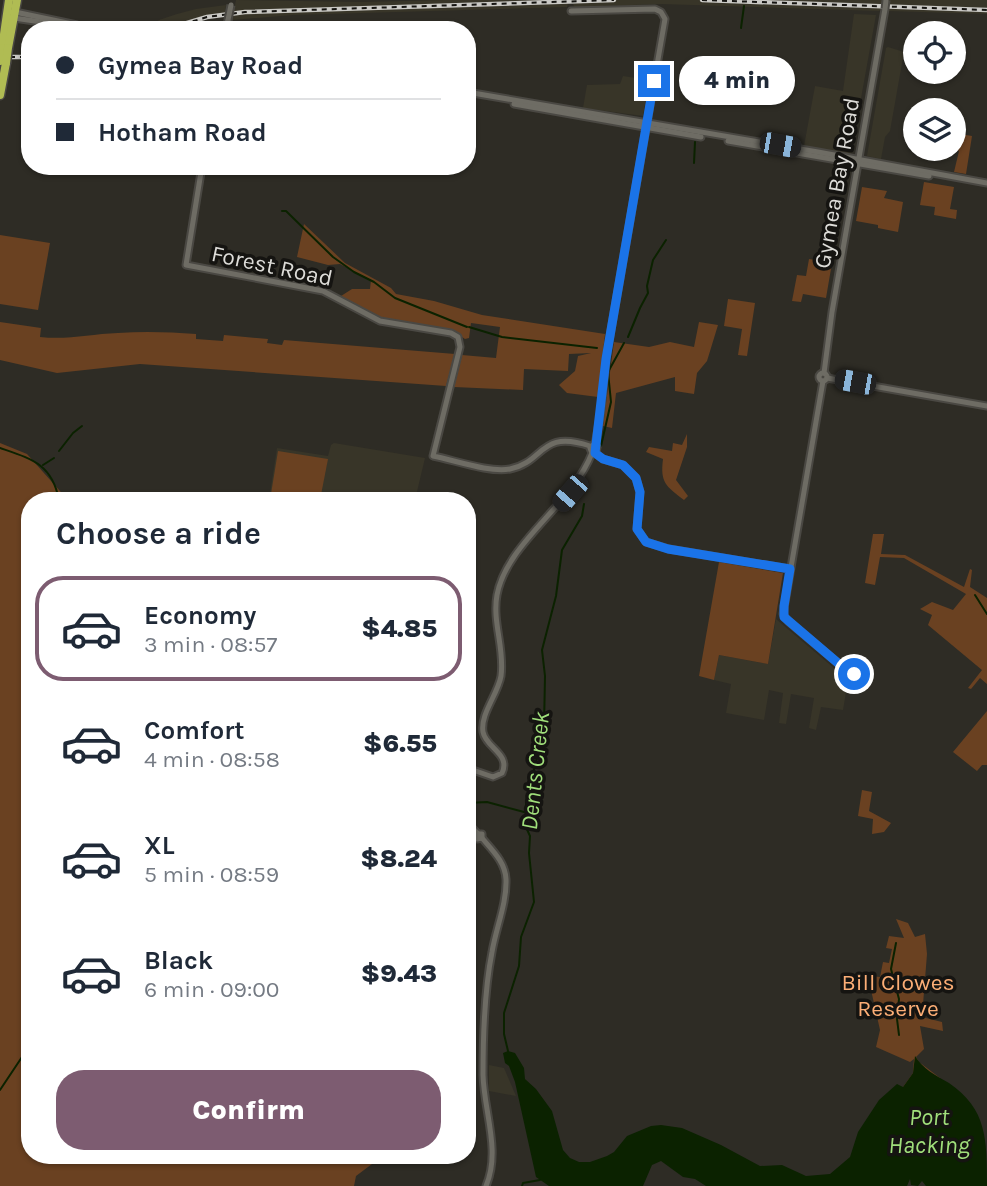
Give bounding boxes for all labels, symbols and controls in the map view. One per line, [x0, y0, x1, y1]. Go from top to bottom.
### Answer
map controls [903, 21, 966, 161]
button: locate [903, 21, 966, 84]
text: Gymea Bay Road [98, 50, 303, 81]
callout: 4 min [678, 56, 794, 106]
route end [638, 65, 670, 97]
text: 4 min [704, 67, 770, 94]
street label: Gymea Bay Road [809, 95, 865, 271]
button: layers [903, 98, 966, 161]
text: Hotham Road [98, 117, 267, 148]
car [758, 131, 803, 159]
street label: Forest Road [209, 240, 335, 292]
car [833, 368, 878, 396]
car [549, 470, 592, 516]
text: Choose a ride [56, 515, 261, 552]
icon: car [60, 597, 123, 660]
text: Economy [144, 600, 256, 631]
text: $4.85 [361, 613, 437, 644]
text: 3 min · 08:57 [144, 631, 277, 658]
route start [838, 658, 870, 690]
water label: Dents Creek [515, 710, 555, 832]
icon: car [60, 712, 123, 775]
text: Comfort [144, 715, 245, 746]
text: $6.55 [363, 728, 437, 759]
text: 4 min · 08:58 [144, 746, 280, 773]
icon: car [60, 827, 123, 890]
text: XL [144, 830, 175, 861]
text: $8.24 [360, 843, 437, 874]
text: 5 min · 08:59 [144, 861, 279, 888]
icon: car [60, 942, 123, 1005]
text: Black [144, 945, 213, 976]
text: $9.43 [361, 958, 437, 989]
park label: Bill Clowes Reserve [841, 969, 955, 1022]
text: 6 min · 09:00 [144, 976, 280, 1003]
button: Confirm [56, 1070, 441, 1150]
water label: Port Hacking [888, 1103, 971, 1159]

